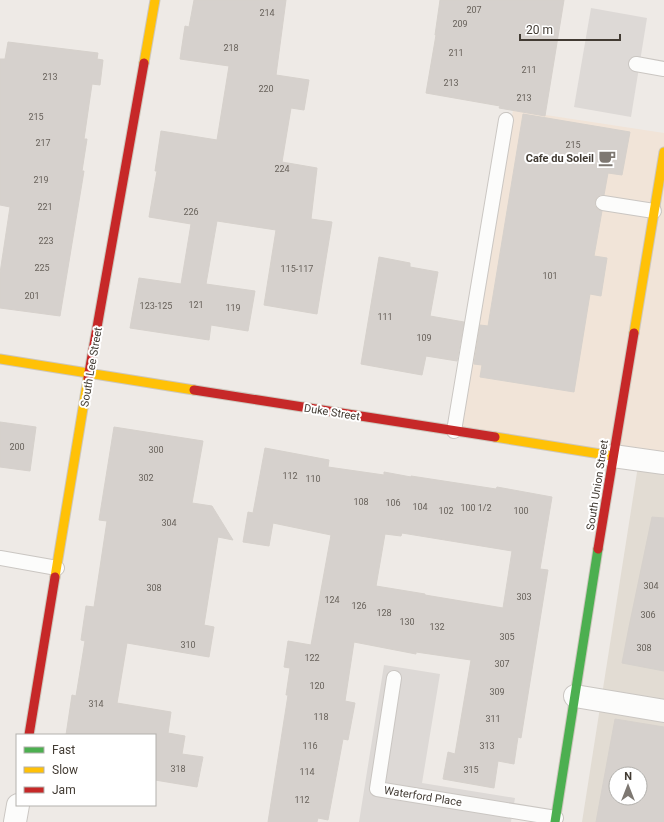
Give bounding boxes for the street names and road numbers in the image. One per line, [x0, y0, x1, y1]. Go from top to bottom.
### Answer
street label: South Lee Street [78, 326, 105, 408]
street label: Duke Street [303, 402, 361, 423]
street label: South Union Street [584, 439, 611, 531]
street label: Waterford Place [383, 784, 463, 809]

